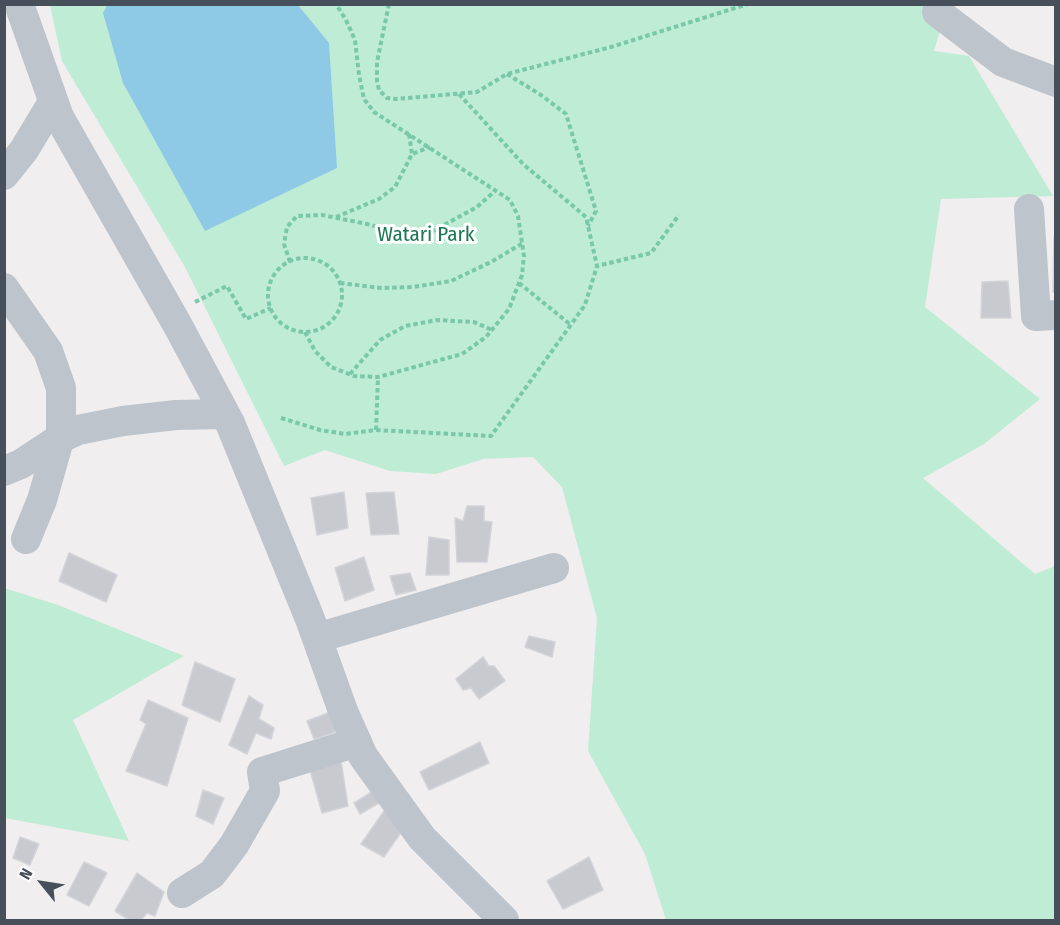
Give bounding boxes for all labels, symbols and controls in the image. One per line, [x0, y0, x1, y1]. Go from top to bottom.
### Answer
park label: Watari Park [377, 222, 475, 248]
north arrow [12, 853, 72, 913]
text: N [15, 865, 37, 883]

